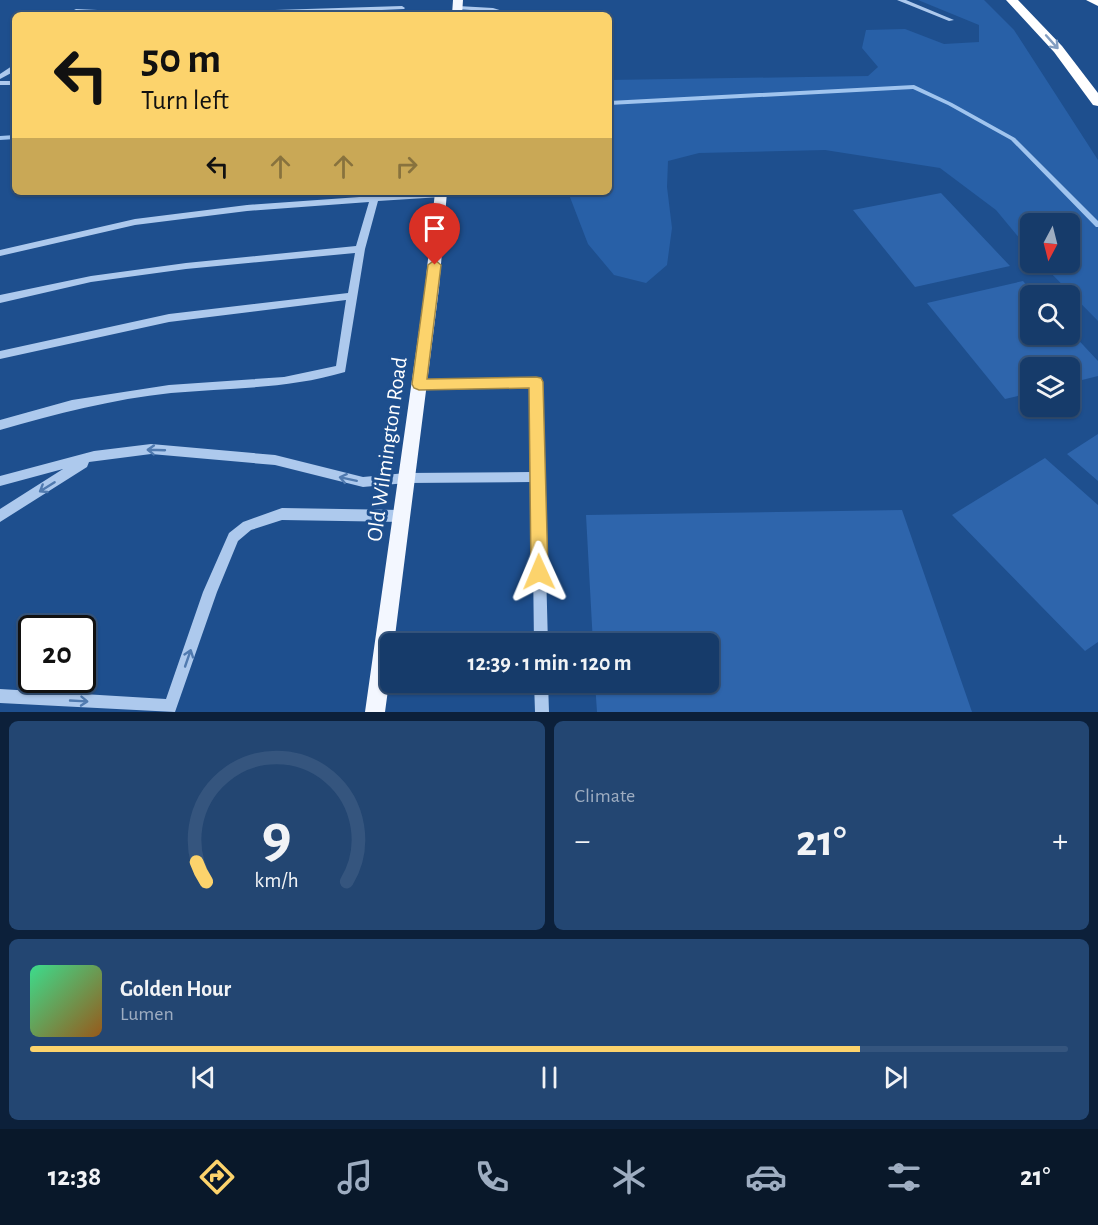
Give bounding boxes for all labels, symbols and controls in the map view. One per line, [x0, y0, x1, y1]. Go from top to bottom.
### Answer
one-way arrow [1045, 35, 1059, 50]
icon: left [42, 36, 120, 114]
text: 50 m [141, 38, 221, 80]
text: Turn left [141, 87, 229, 114]
icon: left [201, 150, 234, 183]
icon: ahead [264, 150, 297, 183]
icon: ahead [327, 150, 360, 183]
icon: right [390, 150, 423, 183]
pin [409, 203, 460, 265]
icon: arrive [418, 212, 451, 245]
north arrow [1020, 213, 1080, 273]
map controls [1020, 213, 1080, 417]
button: search [1020, 285, 1080, 345]
street label: Old Wilmington Road [363, 356, 411, 543]
button: layers [1020, 357, 1080, 417]
one-way arrow [146, 444, 166, 456]
one-way arrow [338, 473, 358, 484]
one-way arrow [39, 481, 56, 493]
position arrow [507, 540, 571, 604]
speed limit sign: 20 [18, 615, 96, 693]
one-way arrow [183, 649, 194, 668]
text: 12:39 · 1 min · 120 m [468, 652, 632, 674]
one-way arrow [69, 695, 89, 706]
text: Climate [575, 786, 635, 806]
text: 9 [262, 806, 292, 868]
text: 21° [796, 819, 847, 864]
text: − [575, 825, 590, 858]
text: + [1052, 825, 1068, 858]
text: km/h [255, 871, 299, 892]
text: Golden Hour [120, 978, 231, 1000]
text: Lumen [120, 1004, 174, 1024]
icon: previous [187, 1061, 220, 1094]
icon: pause [533, 1061, 566, 1094]
icon: next [879, 1061, 912, 1094]
icon: directions [196, 1156, 238, 1198]
icon: music [334, 1156, 376, 1198]
icon: phone [471, 1156, 513, 1198]
icon: climate [608, 1156, 650, 1198]
icon: car [745, 1156, 787, 1198]
icon: filters [883, 1156, 925, 1198]
text: 12:38 [48, 1163, 101, 1190]
text: 21° [1020, 1163, 1050, 1190]

